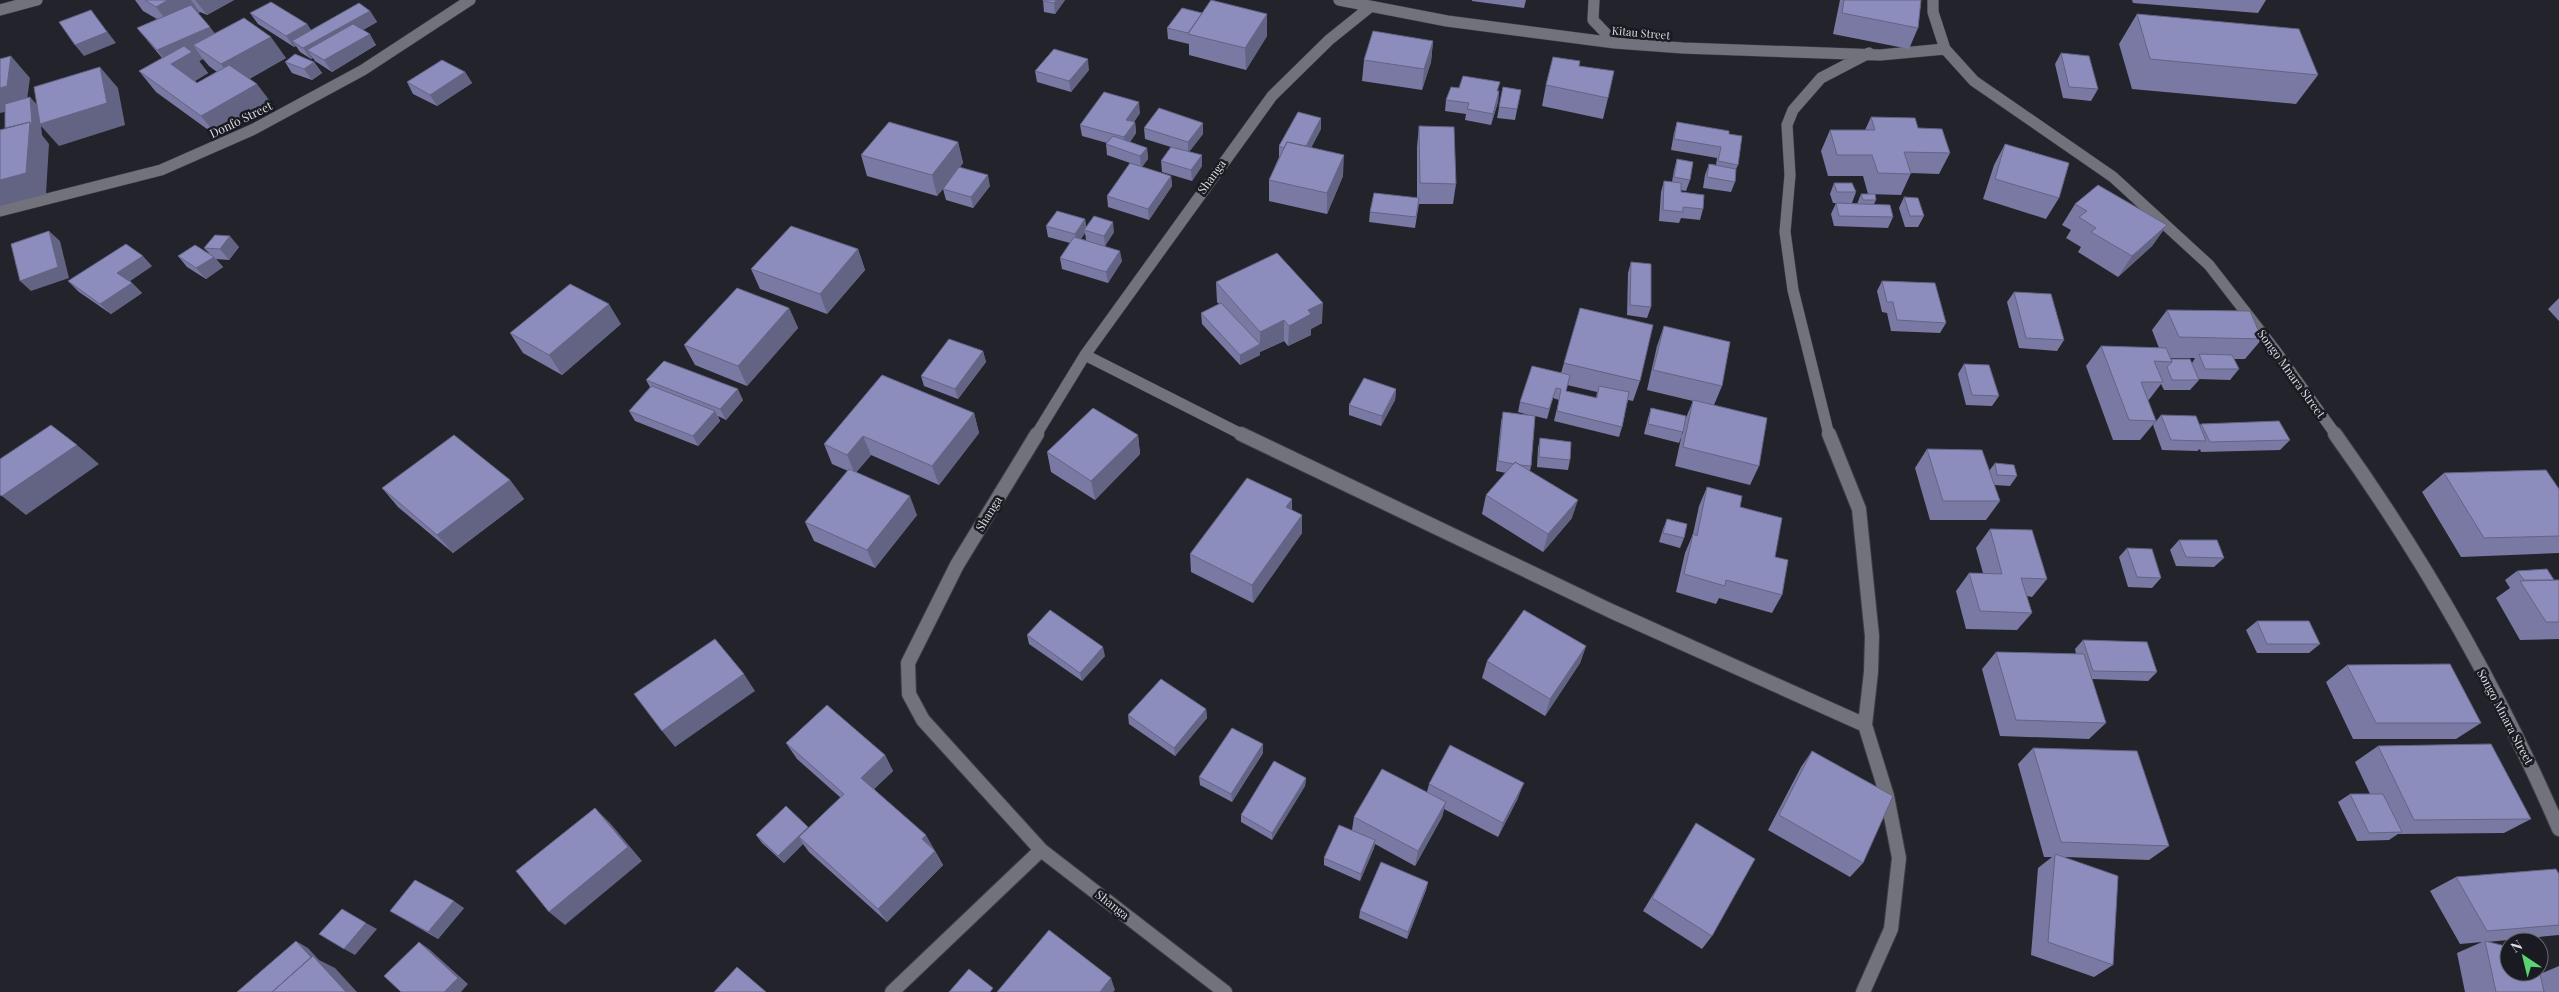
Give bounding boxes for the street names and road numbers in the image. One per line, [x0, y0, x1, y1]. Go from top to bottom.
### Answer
street label: Kitau Street [1611, 22, 1671, 43]
street label: Donfo Street [207, 97, 275, 141]
street label: Shanga [1193, 156, 1229, 197]
street label: Songo Mnara Street [2254, 326, 2330, 422]
street label: Shanga [971, 493, 1005, 534]
street label: Songo Mnara Street [2474, 666, 2538, 768]
street label: Shanga [1092, 886, 1133, 922]

